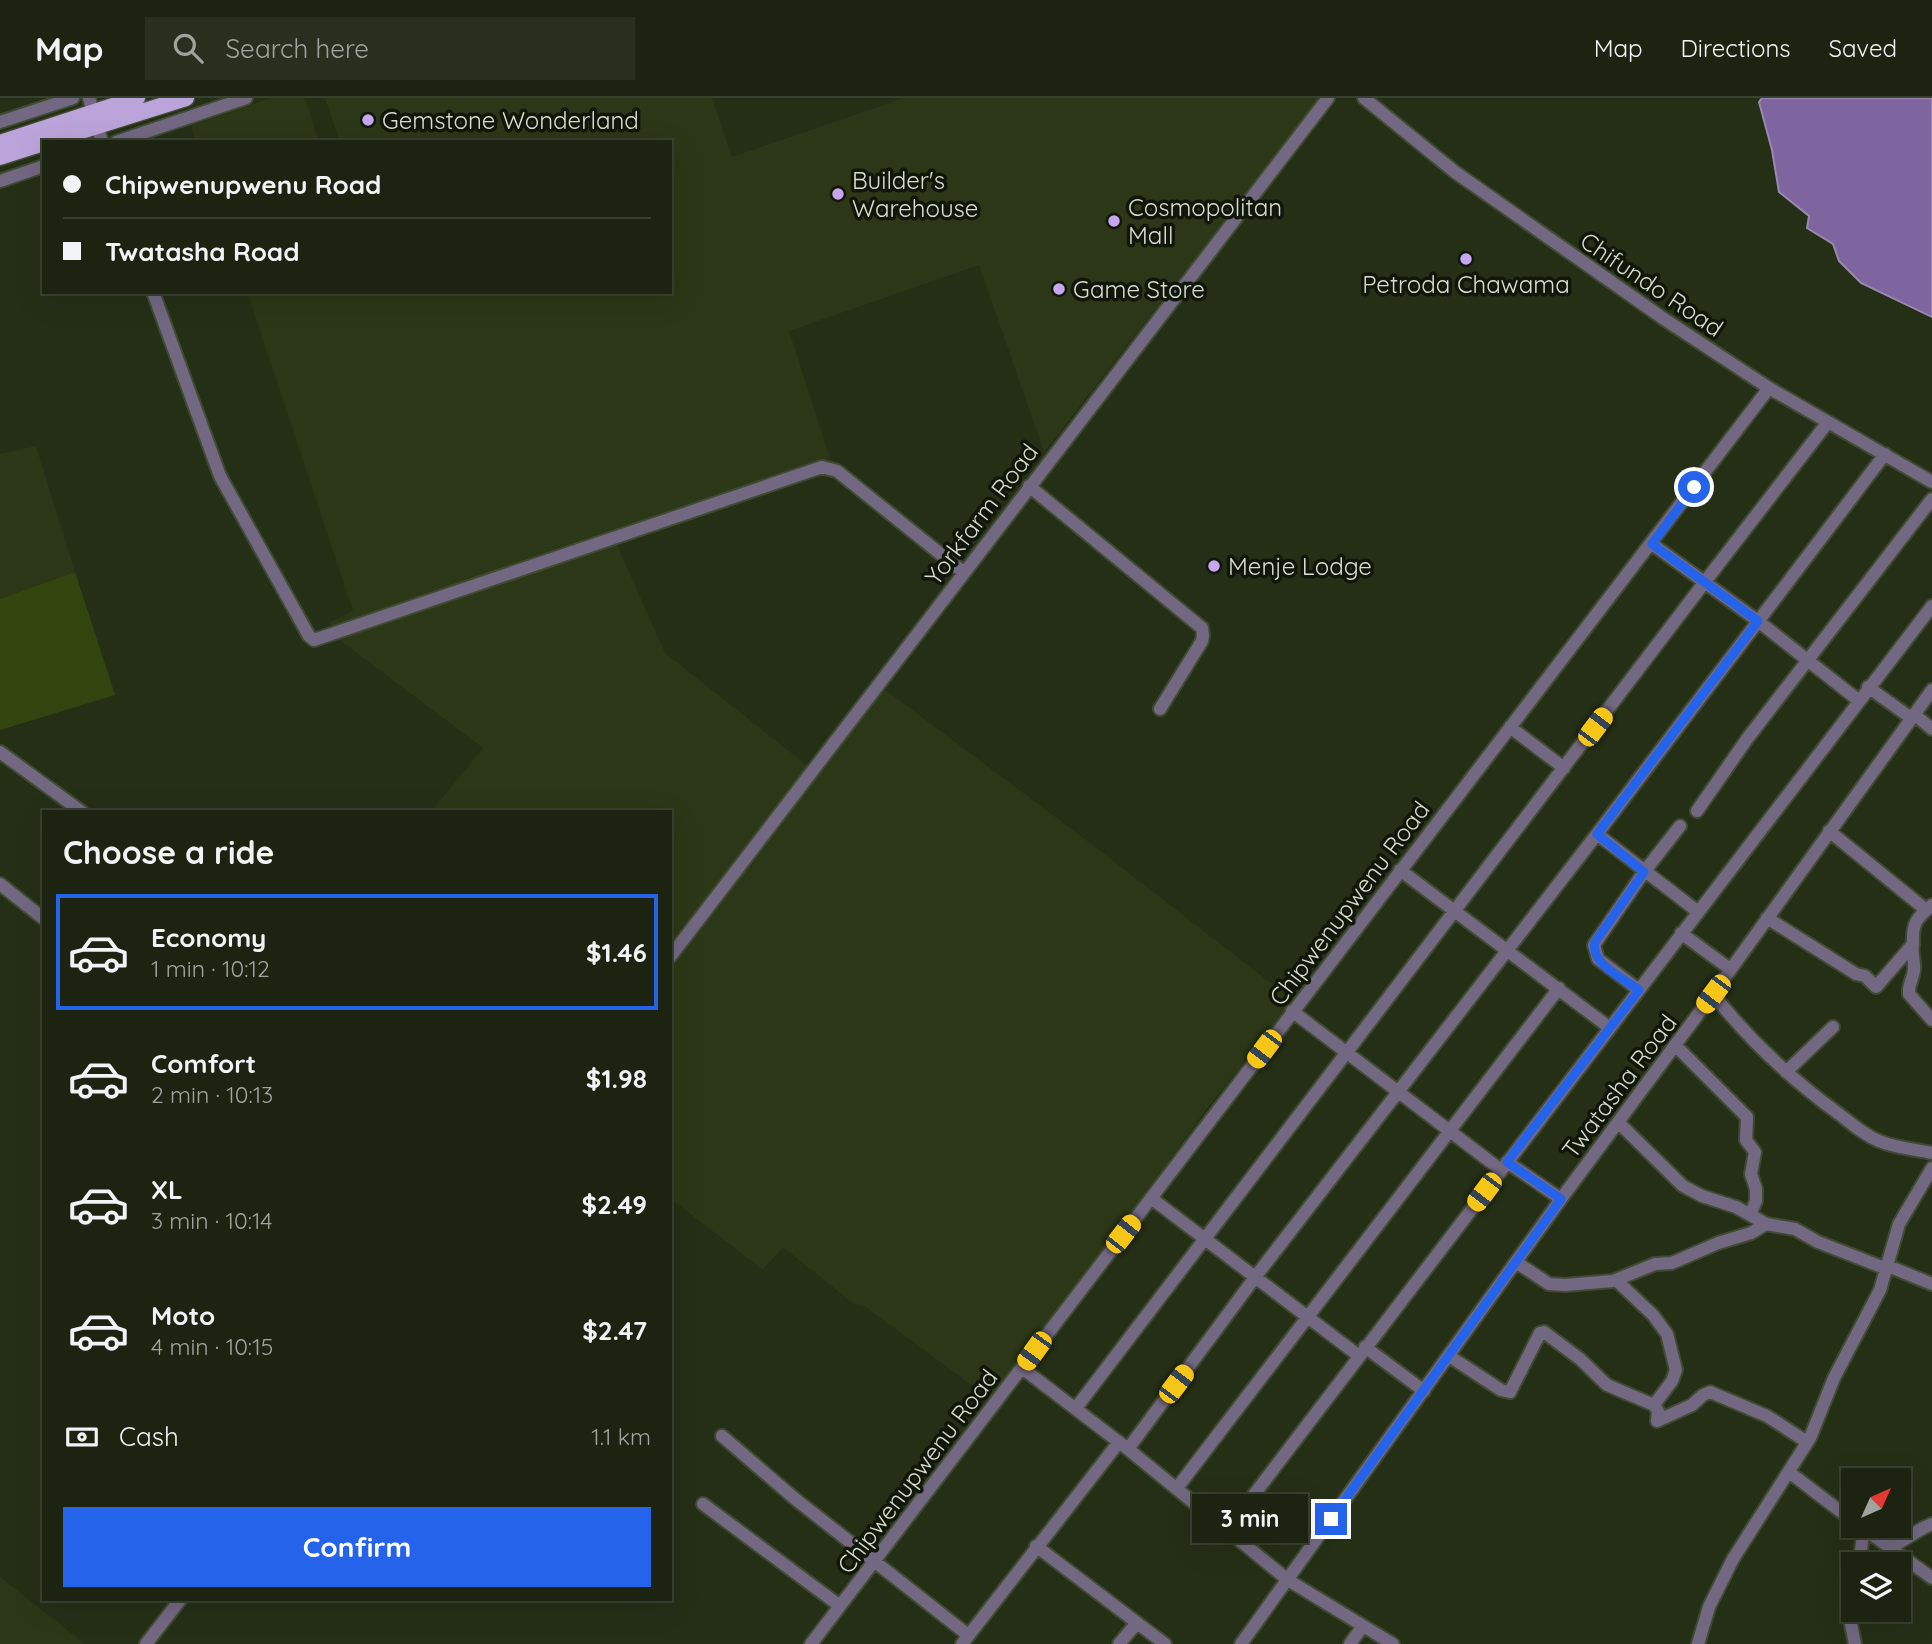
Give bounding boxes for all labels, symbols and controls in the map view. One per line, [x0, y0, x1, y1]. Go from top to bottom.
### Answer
search box [145, 17, 635, 80]
text: Map [35, 28, 103, 69]
icon: search [169, 29, 207, 67]
text: Search here [225, 32, 369, 65]
text: Map [1594, 33, 1643, 63]
text: Directions [1681, 33, 1791, 63]
text: Saved [1829, 33, 1897, 63]
place label: Gemstone Wonderland [382, 105, 639, 135]
marker: Gemstone Wonderland [360, 112, 376, 128]
place label: Builder's Warehouse [852, 165, 978, 223]
text: Chipwenupwenu Road [105, 168, 381, 201]
marker: Builder's Warehouse [830, 186, 846, 202]
place label: Cosmopolitan Mall [1128, 192, 1282, 250]
marker: Cosmopolitan Mall [1106, 213, 1122, 229]
street label: Chifundo Road [1575, 225, 1729, 343]
text: Twatasha Road [105, 235, 300, 268]
marker: Petroda Chawama [1458, 251, 1474, 267]
place label: Petroda Chawama [1362, 269, 1570, 299]
place label: Game Store [1073, 274, 1205, 304]
marker: Game Store [1051, 281, 1067, 297]
street label: Yorkfarm Road [918, 437, 1044, 591]
route start [1678, 471, 1710, 503]
place label: Menje Lodge [1228, 551, 1372, 581]
marker: Menje Lodge [1206, 558, 1222, 574]
car [1574, 704, 1617, 750]
street label: Chipwenupwenu Road [1262, 795, 1436, 1011]
text: Choose a ride [63, 832, 275, 872]
icon: car [67, 921, 130, 984]
text: Economy [151, 921, 266, 954]
text: $1.46 [586, 936, 647, 969]
text: 1 min · 10:12 [151, 954, 270, 983]
car [1692, 971, 1735, 1017]
street label: Twatasha Road [1555, 1008, 1683, 1164]
car [1243, 1026, 1286, 1072]
icon: car [67, 1047, 130, 1110]
text: Comfort [151, 1047, 256, 1080]
text: $1.98 [586, 1062, 647, 1095]
text: 2 min · 10:13 [151, 1080, 273, 1109]
car [1463, 1169, 1506, 1215]
icon: car [67, 1173, 130, 1236]
text: XL [151, 1173, 183, 1206]
text: $2.49 [581, 1188, 647, 1221]
text: 3 min · 10:14 [151, 1206, 272, 1235]
car [1102, 1211, 1145, 1257]
icon: car [67, 1299, 130, 1362]
text: Moto [151, 1299, 215, 1332]
text: $2.47 [582, 1314, 647, 1347]
car [1014, 1328, 1055, 1374]
text: 4 min · 10:15 [151, 1332, 273, 1361]
car [1155, 1361, 1198, 1407]
street label: Chipwenupwenu Road [830, 1363, 1004, 1579]
icon: cash [63, 1418, 101, 1456]
text: Cash [119, 1420, 179, 1453]
text: 1.1 km [591, 1422, 651, 1451]
north arrow [1841, 1468, 1911, 1538]
map controls [1841, 1468, 1911, 1622]
callout: 3 min [1191, 1494, 1306, 1544]
route end [1315, 1503, 1347, 1535]
text: 3 min [1220, 1504, 1280, 1533]
button: Confirm [63, 1507, 651, 1587]
button: layers [1841, 1552, 1911, 1622]

